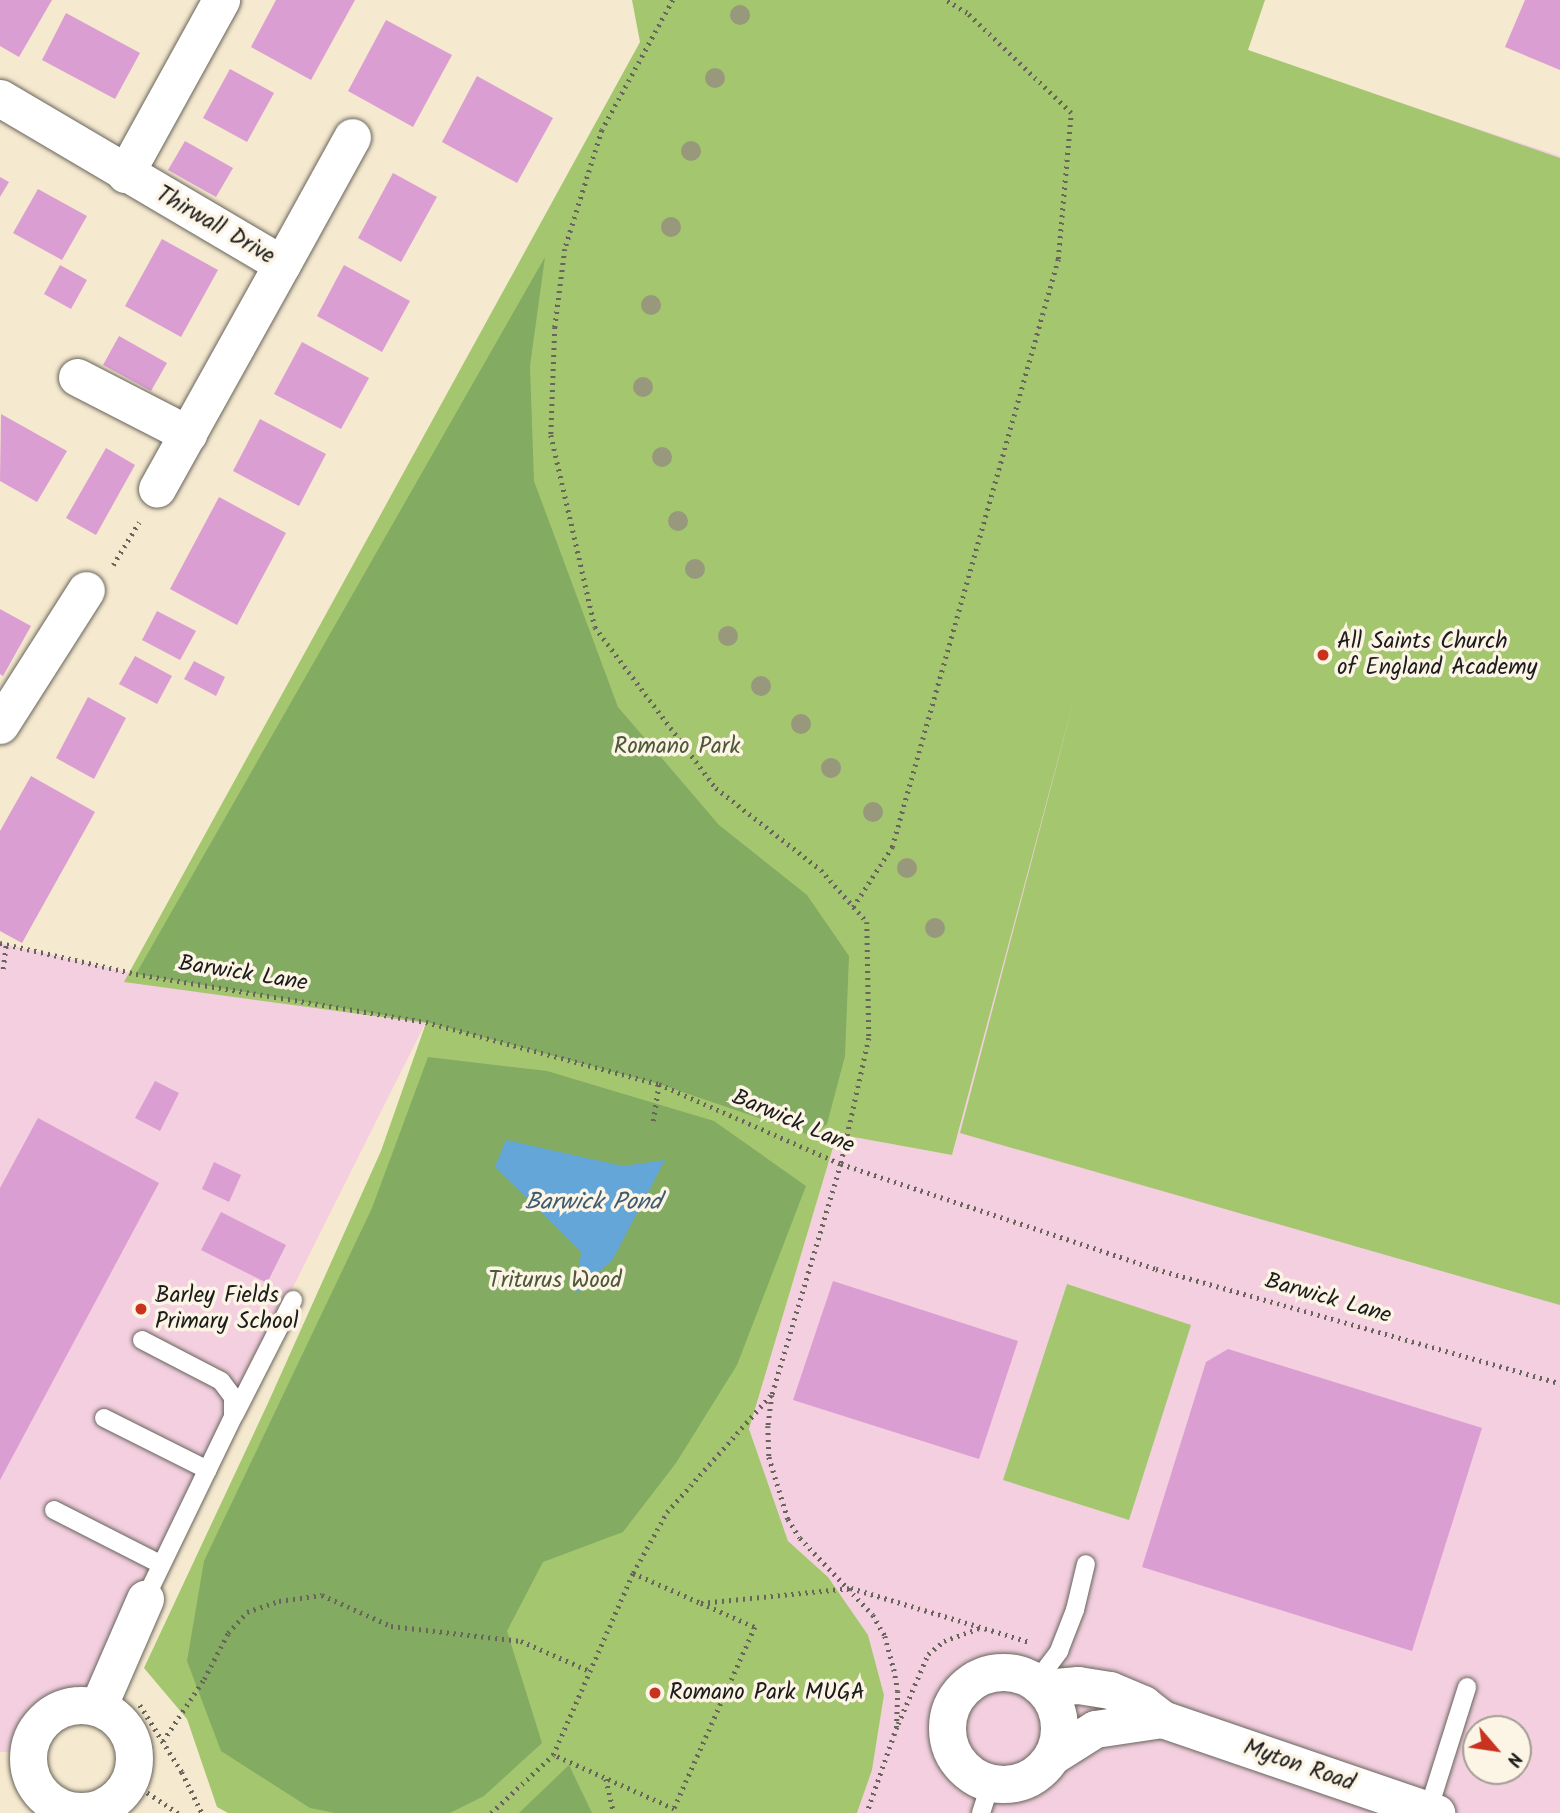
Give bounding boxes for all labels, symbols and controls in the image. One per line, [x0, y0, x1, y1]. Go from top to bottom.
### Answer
street label: Thirwall Drive [151, 181, 279, 271]
place label: All Saints Church of England Academy [1337, 628, 1537, 682]
marker: All Saints Church of England Academy [1315, 647, 1331, 663]
park label: Romano Park [614, 733, 740, 761]
street label: Barwick Lane [177, 950, 309, 998]
street label: Barwick Lane [728, 1084, 858, 1160]
water label: Barwick Pond [525, 1189, 661, 1217]
park label: Triturus Wood [488, 1267, 622, 1295]
street label: Barwick Lane [1262, 1268, 1394, 1330]
place label: Barley Fields Primary School [155, 1282, 299, 1336]
marker: Barley Fields Primary School [133, 1301, 149, 1317]
place label: Romano Park MUGA [669, 1679, 865, 1707]
marker: Romano Park MUGA [647, 1685, 663, 1701]
north arrow [1462, 1715, 1532, 1785]
street label: Myton Road [1240, 1734, 1358, 1798]
text: N [1498, 1747, 1530, 1772]

